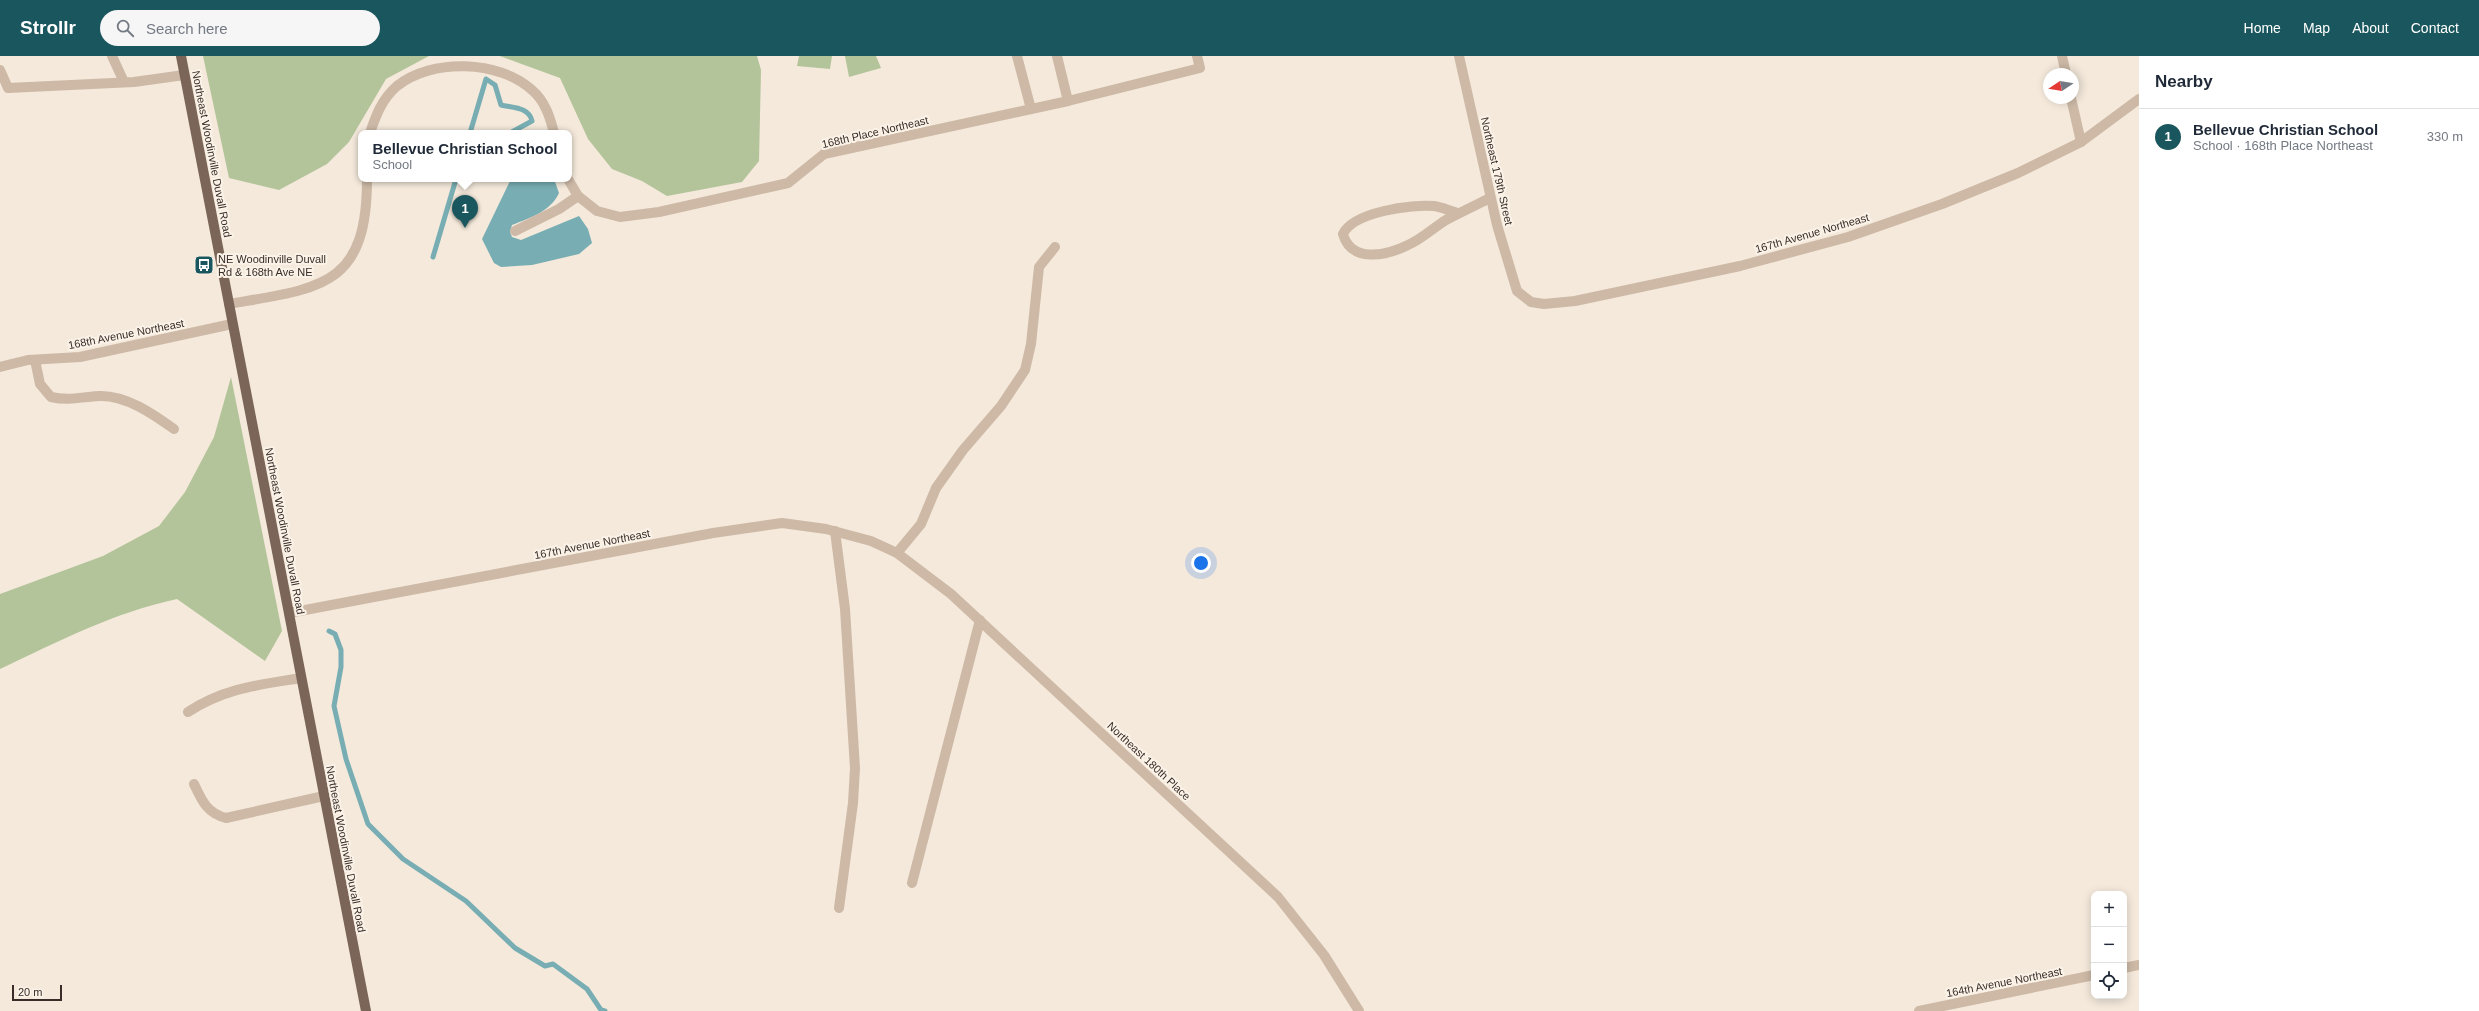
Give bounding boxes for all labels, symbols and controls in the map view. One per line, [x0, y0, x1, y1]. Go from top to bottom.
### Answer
search box [100, 10, 380, 46]
text: Strollr [20, 17, 76, 38]
icon: search [114, 17, 136, 39]
text: Search here [146, 20, 228, 37]
text: Home [2244, 20, 2281, 36]
text: Map [2303, 20, 2330, 36]
text: About [2352, 20, 2389, 36]
text: Contact [2411, 20, 2459, 36]
north arrow [2043, 68, 2079, 104]
street label: Northeast Woodinville Duvall Road [190, 70, 234, 238]
text: Nearby [2155, 72, 2213, 91]
street label: 168th Place Northeast [821, 114, 929, 150]
street label: Northeast 179th Street [1479, 116, 1515, 226]
text: Bellevue Christian School [2193, 121, 2378, 138]
text: 1 [2164, 129, 2172, 144]
text: 330 m [2427, 129, 2463, 144]
popup [358, 130, 572, 182]
text: School · 168th Place Northeast [2193, 138, 2373, 153]
text: Bellevue Christian School [372, 140, 558, 157]
text: School [372, 157, 412, 172]
pin: 1 [452, 195, 478, 228]
street label: 167th Avenue Northeast [1754, 211, 1870, 255]
place label: NE Woodinville Duvall Rd & 168th Ave NE [218, 253, 326, 278]
bus stop icon: NE Woodinville Duvall Rd & 168th Ave NE [193, 254, 215, 276]
street label: 168th Avenue Northeast [67, 317, 185, 351]
street label: Northeast Woodinville Duvall Road [263, 447, 307, 615]
street label: 167th Avenue Northeast [533, 527, 651, 561]
your location [1191, 553, 1211, 573]
street label: Northeast 180th Place [1105, 719, 1193, 803]
street label: Northeast Woodinville Duvall Road [324, 765, 368, 933]
map controls [2091, 891, 2127, 999]
button: + [2091, 891, 2127, 927]
button: − [2091, 927, 2127, 963]
button: locate [2091, 963, 2127, 999]
street label: 164th Avenue Northeast [1945, 965, 2063, 999]
scale bar [12, 983, 62, 1002]
text: 20 m [18, 986, 42, 998]

